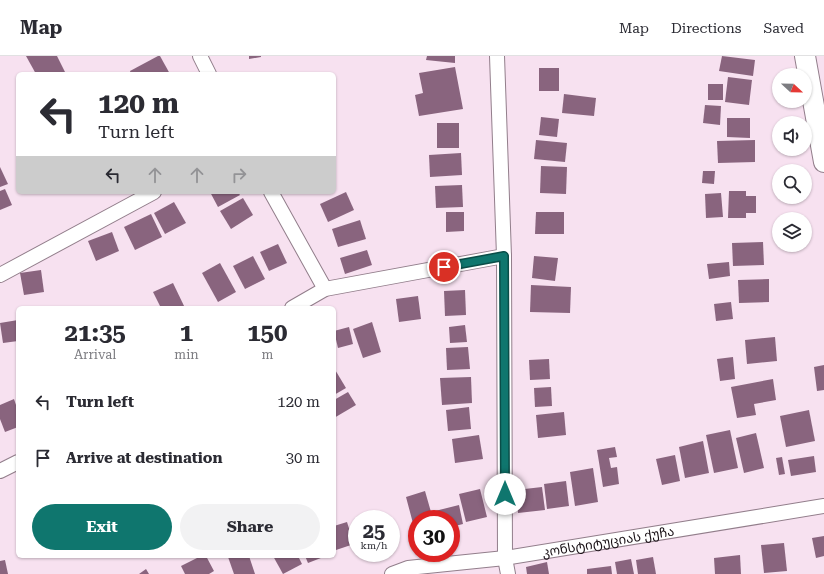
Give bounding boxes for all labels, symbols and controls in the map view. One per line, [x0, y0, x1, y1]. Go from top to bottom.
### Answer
text: Map [20, 16, 62, 39]
text: Map [619, 20, 649, 36]
text: Directions [671, 20, 741, 36]
text: Saved [763, 20, 804, 36]
north arrow [772, 68, 812, 108]
map controls [772, 68, 812, 252]
text: 120 m [98, 87, 179, 120]
icon: left [32, 88, 84, 140]
button: sound [772, 116, 812, 156]
text: Turn left [98, 121, 174, 142]
icon: left [102, 164, 124, 186]
icon: ahead [144, 164, 166, 186]
icon: ahead [186, 164, 208, 186]
icon: right [228, 164, 250, 186]
button: search [772, 164, 812, 204]
button: layers [772, 212, 812, 252]
pin [427, 250, 461, 284]
icon: arrive [433, 256, 455, 278]
text: 21:35 [65, 319, 126, 347]
text: 1 [180, 319, 193, 347]
text: 150 [247, 319, 288, 347]
text: Arrival [74, 347, 116, 362]
text: min [174, 347, 199, 362]
text: m [261, 347, 273, 362]
icon: left [32, 391, 54, 413]
text: Turn left [66, 393, 134, 411]
text: 120 m [277, 393, 320, 411]
icon: arrive [32, 447, 54, 469]
text: Arrive at destination [66, 449, 222, 467]
text: 30 m [286, 449, 320, 467]
position arrow [484, 473, 526, 515]
button: Exit [32, 504, 172, 550]
button: Share [180, 504, 320, 550]
speed limit sign: 30 [408, 510, 460, 562]
text: 25 [363, 519, 385, 543]
street label: კონსტიტუციას ქუჩა [541, 524, 675, 560]
text: km/h [361, 540, 387, 551]

